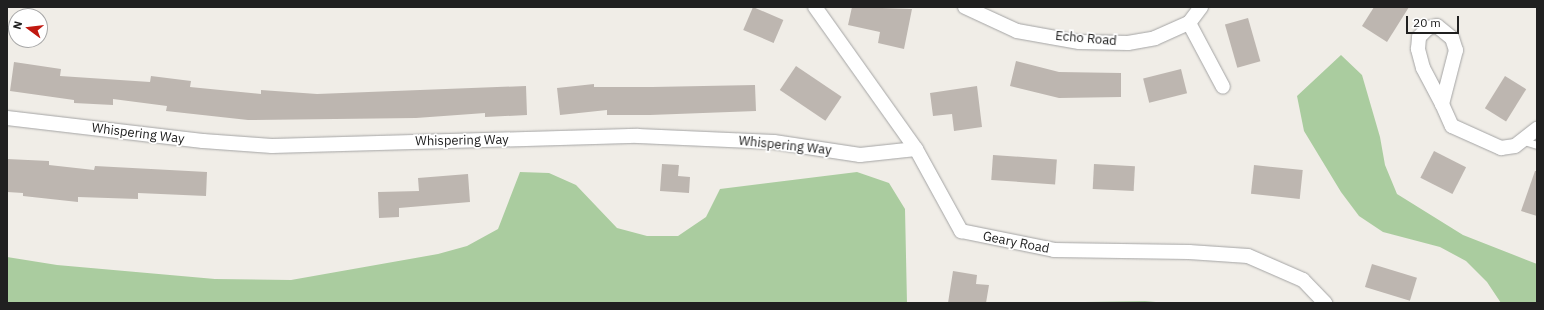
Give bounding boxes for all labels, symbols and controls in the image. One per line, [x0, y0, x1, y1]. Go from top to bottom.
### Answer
north arrow [8, 8, 48, 48]
scale bar [1408, 8, 1461, 34]
text: 20 m [1413, 15, 1441, 30]
text: N [10, 19, 25, 31]
street label: Echo Road [1055, 29, 1117, 49]
street label: Whispering Way [91, 121, 185, 147]
street label: Whispering Way [415, 132, 509, 150]
street label: Whispering Way [738, 133, 832, 159]
street label: Geary Road [981, 229, 1051, 257]

